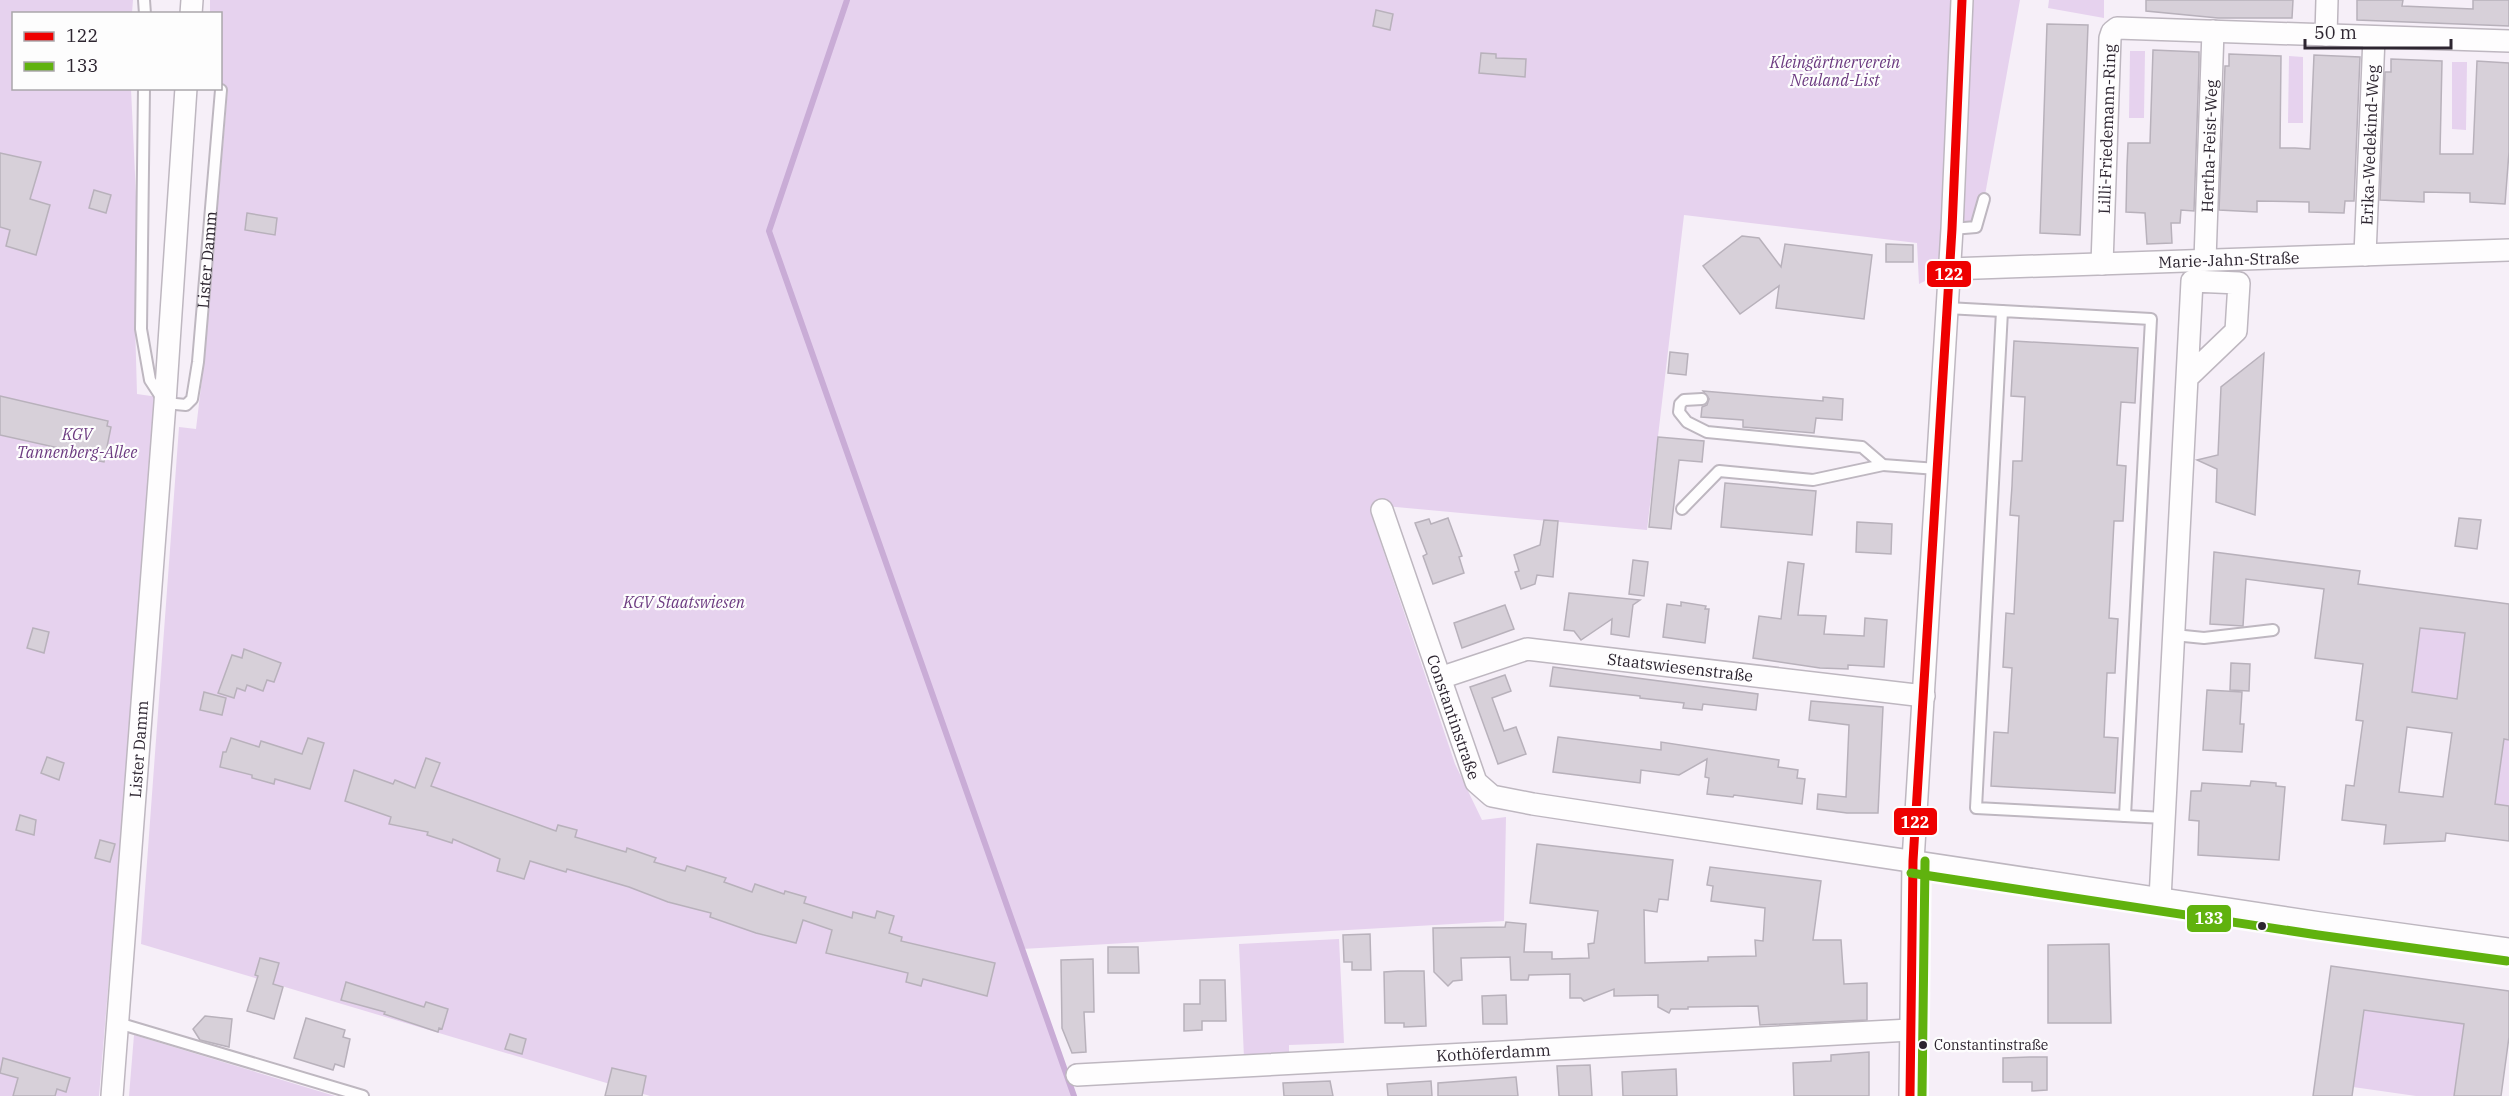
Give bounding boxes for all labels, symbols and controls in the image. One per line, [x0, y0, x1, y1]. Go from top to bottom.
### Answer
legend [12, 12, 222, 90]
scale bar [2305, 12, 2450, 50]
text: 50 m [2314, 21, 2357, 44]
text: 122 [66, 24, 98, 47]
street label: Lilli-Friedemann-Ring [2094, 44, 2120, 214]
park label: Kleingärtnerverein Neuland-List [1769, 52, 1900, 90]
text: 133 [66, 54, 98, 77]
street label: Erika-Wedekind-Weg [2356, 64, 2383, 226]
street label: Hertha-Feist-Weg [2197, 79, 2221, 213]
street label: Lister Damm [193, 210, 221, 309]
street label: Marie-Jahn-Straße [2158, 247, 2300, 272]
line badge: 122 [1926, 260, 1972, 288]
text: 122 [1935, 264, 1963, 284]
park label: KGV Tannenberg-Allee [17, 424, 137, 462]
park label: KGV Staatswiesen [622, 592, 745, 612]
street label: Staatswiesenstraße [1606, 649, 1754, 686]
street label: Constantinstraße [1423, 652, 1484, 782]
street label: Lister Damm [125, 699, 152, 799]
line badge: 122 [1893, 807, 1938, 836]
text: 122 [1901, 812, 1929, 832]
line badge: 133 [2186, 904, 2232, 933]
text: 133 [2195, 908, 2223, 928]
unlabelled marker [2256, 920, 2268, 932]
place label: Constantinstraße [1934, 1036, 2048, 1054]
street label: Kothöferdamm [1436, 1039, 1551, 1066]
marker: Constantinstraße [1917, 1039, 1929, 1051]

